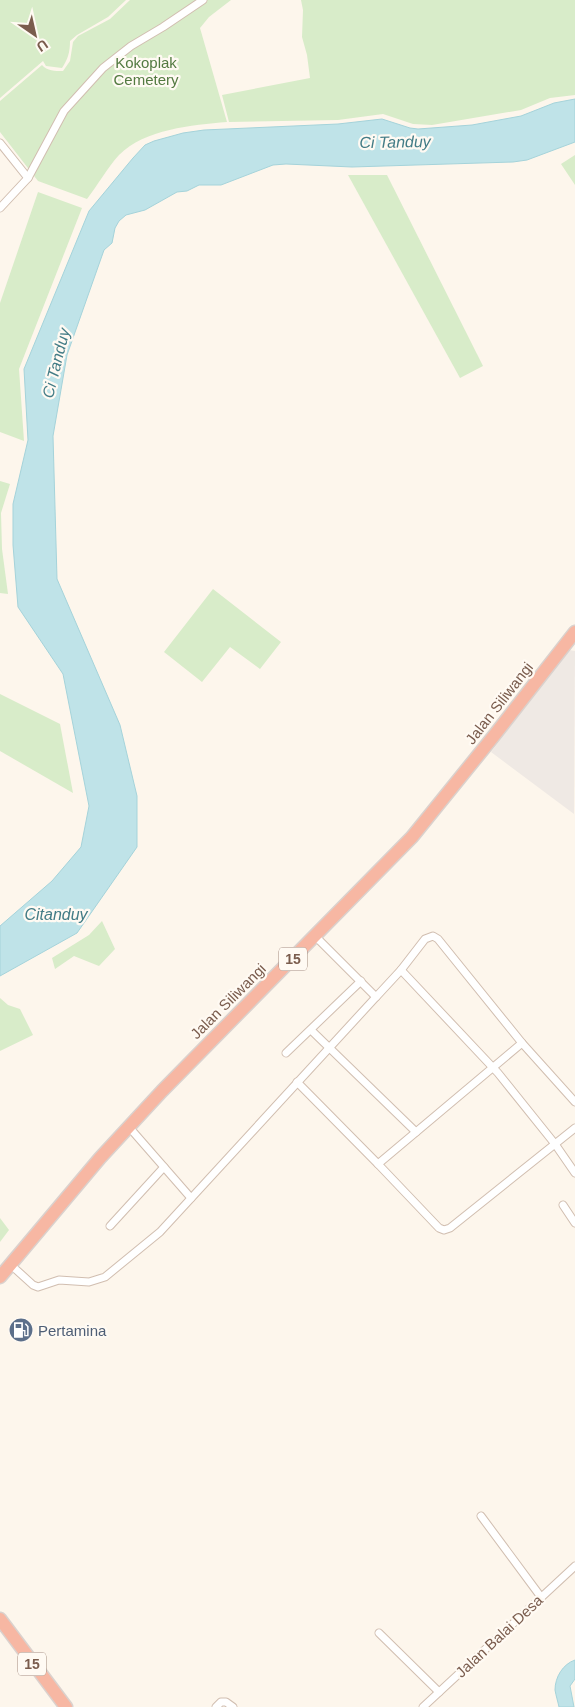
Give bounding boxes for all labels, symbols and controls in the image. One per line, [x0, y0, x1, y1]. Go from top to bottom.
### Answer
north arrow [10, 10, 60, 60]
text: U [34, 36, 51, 55]
park label: Kokoplak Cemetery [113, 54, 179, 88]
water label: Ci Tanduy [359, 133, 432, 151]
water label: Ci Tanduy [39, 325, 73, 400]
street label: Jalan Siliwangi [462, 659, 536, 747]
water label: Citanduy [24, 906, 89, 923]
road number: 15 [279, 948, 307, 971]
street label: Jalan Siliwangi [187, 960, 269, 1042]
fuel station icon: Pertamina [8, 1317, 34, 1343]
place label: Pertamina [38, 1322, 107, 1339]
street label: Jalan Balai Desa [452, 1591, 546, 1681]
road number: 15 [18, 1652, 46, 1676]

